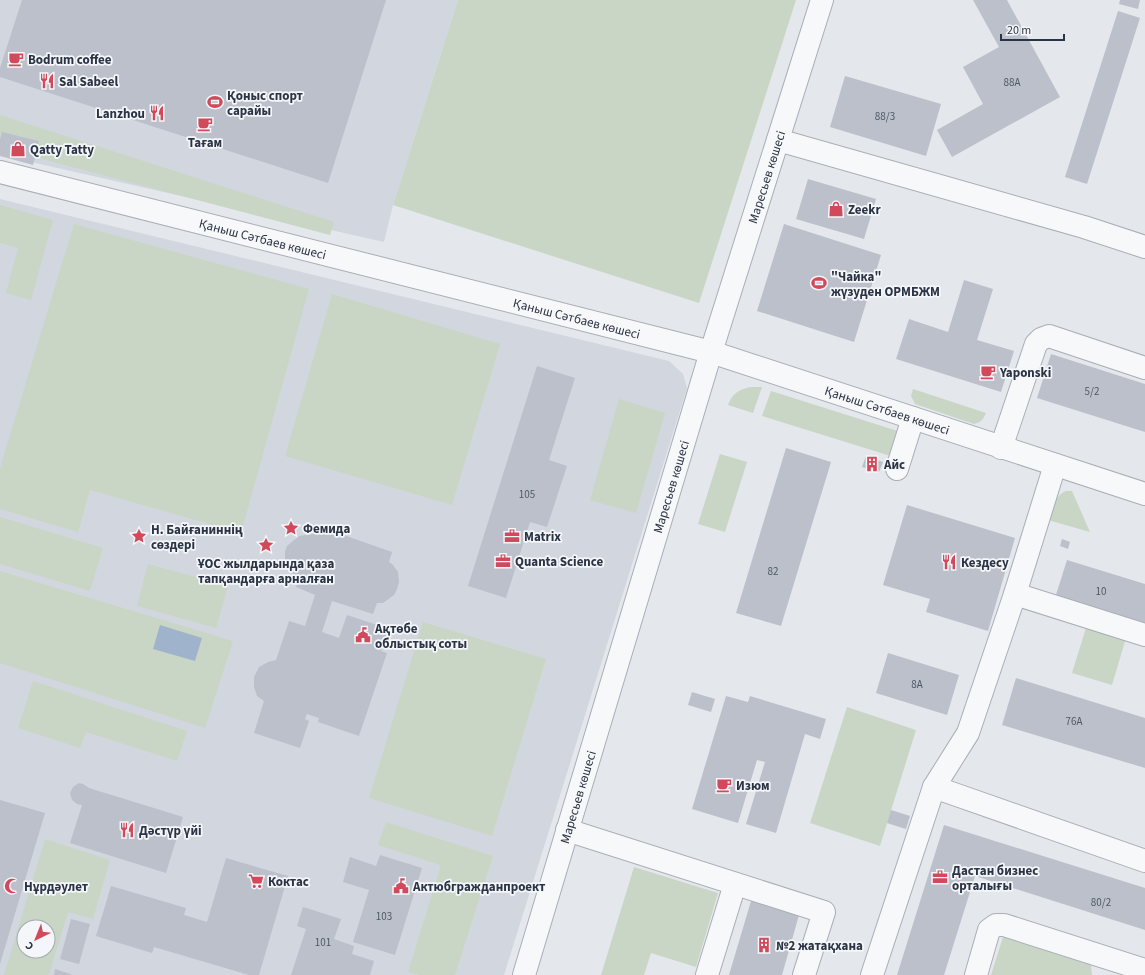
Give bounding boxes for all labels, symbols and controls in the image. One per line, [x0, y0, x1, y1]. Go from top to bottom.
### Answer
scale bar [1001, 16, 1064, 42]
text: 20 m [1007, 22, 1031, 39]
cafe icon: Bodrum coffee [7, 50, 25, 68]
place label: Bodrum coffee [28, 51, 112, 69]
restaurant icon: Sal Sabeel [38, 72, 56, 90]
place label: Sal Sabeel [59, 73, 118, 91]
house number: 88А [1004, 75, 1020, 90]
place label: Қоныс спорт сарайы [227, 87, 304, 120]
sports icon: Қоныс спорт сарайы [206, 93, 224, 111]
restaurant icon: Lanzhou [148, 104, 166, 122]
place label: Lanzhou [96, 105, 145, 123]
house number: 88/3 [875, 109, 895, 124]
cafe icon: Тағам [196, 115, 214, 133]
street label: Маресьев көшесі [744, 129, 790, 226]
place label: Тағам [188, 134, 222, 152]
shop icon: Qatty Tatty [9, 140, 27, 158]
place label: Qatty Tatty [30, 141, 94, 159]
shop icon: Zeekr [827, 200, 845, 218]
place label: Zeekr [848, 201, 881, 219]
street label: Қаныш Сәтбаев көшесі [197, 215, 328, 264]
place label: "Чайка" жүзуден ОРМБЖМ [831, 268, 940, 301]
sports icon: "Чайка" жүзуден ОРМБЖМ [810, 274, 828, 292]
street label: Қаныш Сәтбаев көшесі [511, 294, 642, 344]
cafe icon: Yaponski [979, 363, 997, 381]
place label: Yaponski [999, 364, 1051, 382]
street label: Қаныш Сәтбаев көшесі [822, 382, 952, 440]
house number: 5/2 [1085, 384, 1099, 399]
street label: Маресьев көшесі [649, 438, 694, 536]
building icon: Айс [863, 455, 881, 473]
place label: Айс [883, 456, 905, 474]
house number: 105 [519, 487, 535, 502]
place icon: Фемида [282, 519, 300, 537]
place label: Фемида [303, 520, 351, 538]
place label: Н. Байғаниннің сөздері [151, 521, 243, 554]
place icon: Н. Байғаниннің сөздері [130, 527, 148, 545]
office icon: Matrix [503, 527, 521, 545]
place label: Matrix [524, 528, 561, 546]
place icon: ҰОС жылдарында қаза тапқандарға арналған [257, 536, 275, 554]
office icon: Quanta Science [494, 552, 512, 570]
place label: Quanta Science [515, 553, 604, 571]
restaurant icon: Кездесу [940, 553, 958, 571]
place label: Кездесу [961, 554, 1009, 572]
place label: ҰОС жылдарында қаза тапқандарға арналған [197, 555, 335, 588]
house number: 82 [768, 564, 778, 579]
house number: 10 [1096, 584, 1106, 599]
place label: Ақтөбе облыстық соты [374, 620, 467, 653]
public building icon: Ақтөбе облыстық соты [354, 626, 372, 644]
house number: 8А [911, 677, 923, 692]
house number: 76А [1066, 714, 1082, 729]
street label: Маресьев көшесі [556, 748, 601, 846]
cafe icon: Изюм [715, 776, 733, 794]
place label: Изюм [736, 777, 770, 795]
restaurant icon: Дәстүр үйі [118, 821, 136, 839]
place label: Дәстүр үйі [139, 822, 202, 840]
place label: Дастан бизнес орталығы [952, 862, 1038, 895]
office icon: Дастан бизнес орталығы [931, 868, 949, 886]
supermarket icon: Коктас [247, 872, 265, 890]
place label: Коктас [268, 873, 309, 891]
mosque icon: Нұрдәулет [3, 877, 21, 895]
public building icon: Актюбгражданпроект [392, 877, 410, 895]
place label: Нұрдәулет [24, 878, 89, 896]
place label: Актюбгражданпроект [412, 878, 546, 896]
house number: 80/2 [1091, 895, 1111, 910]
house number: 103 [376, 909, 392, 924]
north arrow [16, 919, 56, 959]
house number: 101 [315, 935, 331, 950]
building icon: №2 жатақхана [755, 936, 773, 954]
place label: №2 жатақхана [776, 937, 863, 955]
text: С [22, 938, 37, 954]

